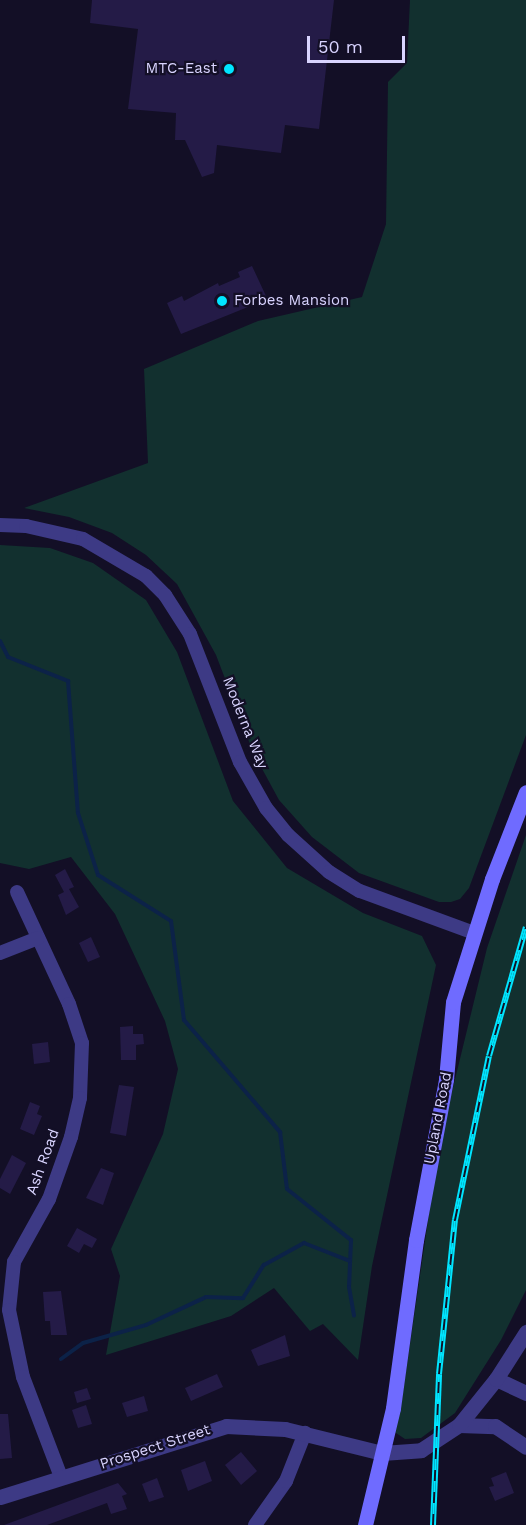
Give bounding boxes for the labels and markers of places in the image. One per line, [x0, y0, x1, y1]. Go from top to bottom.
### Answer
place label: MTC-East [145, 60, 217, 78]
marker: MTC-East [222, 62, 236, 76]
place label: Forbes Mansion [234, 292, 349, 310]
marker: Forbes Mansion [215, 294, 229, 308]

